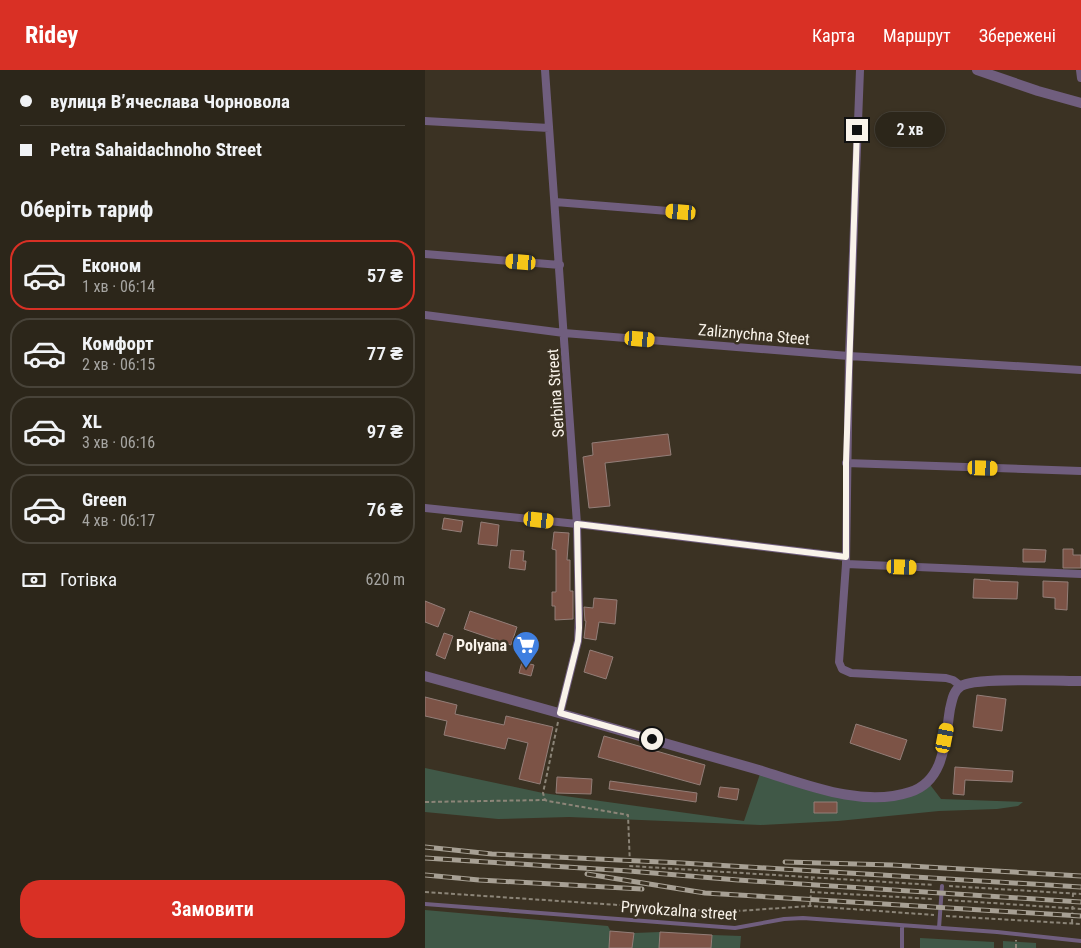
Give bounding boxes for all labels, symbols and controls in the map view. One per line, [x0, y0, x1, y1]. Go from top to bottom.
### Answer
text: Ridey [25, 21, 78, 49]
text: Карта [812, 25, 855, 46]
text: Маршрут [883, 25, 951, 46]
text: Збережені [979, 25, 1056, 46]
text: вулиця Вʼячеслава Чорновола [50, 90, 290, 113]
callout: 2 хв [875, 112, 945, 148]
route end [846, 119, 868, 141]
text: 2 хв [897, 120, 923, 139]
text: Petra Sahaidachnoho Street [50, 138, 262, 161]
text: Оберіть тариф [20, 197, 153, 222]
car [665, 203, 696, 221]
icon: car [22, 253, 67, 298]
car [505, 253, 536, 271]
text: Економ [82, 254, 141, 277]
text: 57 ₴ [367, 264, 403, 287]
text: 1 хв · 06:14 [82, 277, 155, 296]
street label: Zaliznychna Steet [697, 320, 811, 349]
car [624, 330, 655, 348]
icon: car [22, 331, 67, 376]
text: Комфорт [82, 332, 154, 355]
text: 77 ₴ [367, 342, 403, 365]
street label: Serbina Street [543, 348, 568, 438]
text: 2 хв · 06:15 [82, 355, 155, 374]
icon: car [22, 409, 67, 454]
text: XL [82, 410, 102, 433]
text: 97 ₴ [367, 420, 403, 443]
text: 3 хв · 06:16 [82, 433, 155, 452]
car [967, 460, 998, 476]
icon: car [22, 487, 67, 532]
text: Green [82, 488, 127, 511]
text: 76 ₴ [367, 498, 403, 521]
text: 4 хв · 06:17 [82, 511, 155, 530]
car [523, 511, 554, 529]
car [886, 559, 917, 575]
icon: cash [20, 566, 48, 594]
text: Готівка [60, 568, 117, 591]
text: 620 m [366, 570, 405, 589]
supermarket icon: Polyana [511, 630, 541, 669]
place label: Polyana [456, 636, 507, 655]
car [934, 722, 955, 754]
route start [641, 728, 663, 750]
button: Замовити [20, 880, 405, 938]
street label: Pryvokzalna street [620, 897, 738, 924]

